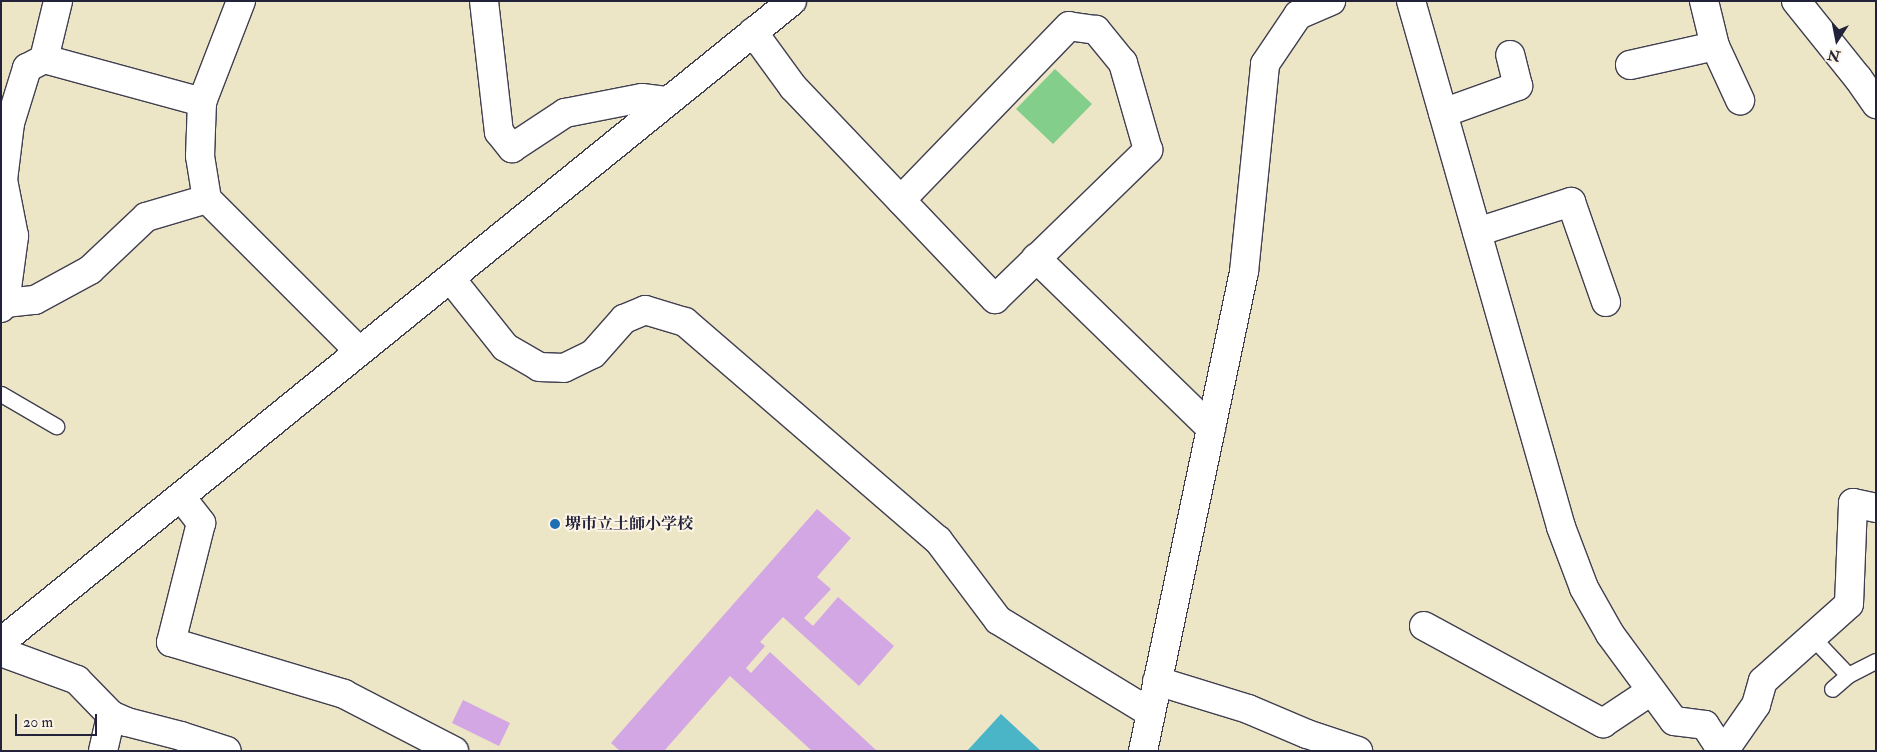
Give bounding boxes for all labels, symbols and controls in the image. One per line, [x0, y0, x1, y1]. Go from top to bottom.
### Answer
north arrow [1812, 15, 1862, 65]
text: N [1826, 46, 1842, 65]
place label: 堺市立土師小学校 [565, 514, 693, 534]
marker: 堺市立土師小学校 [549, 518, 561, 530]
scale bar [18, 704, 100, 736]
text: 20 m [23, 713, 53, 732]

